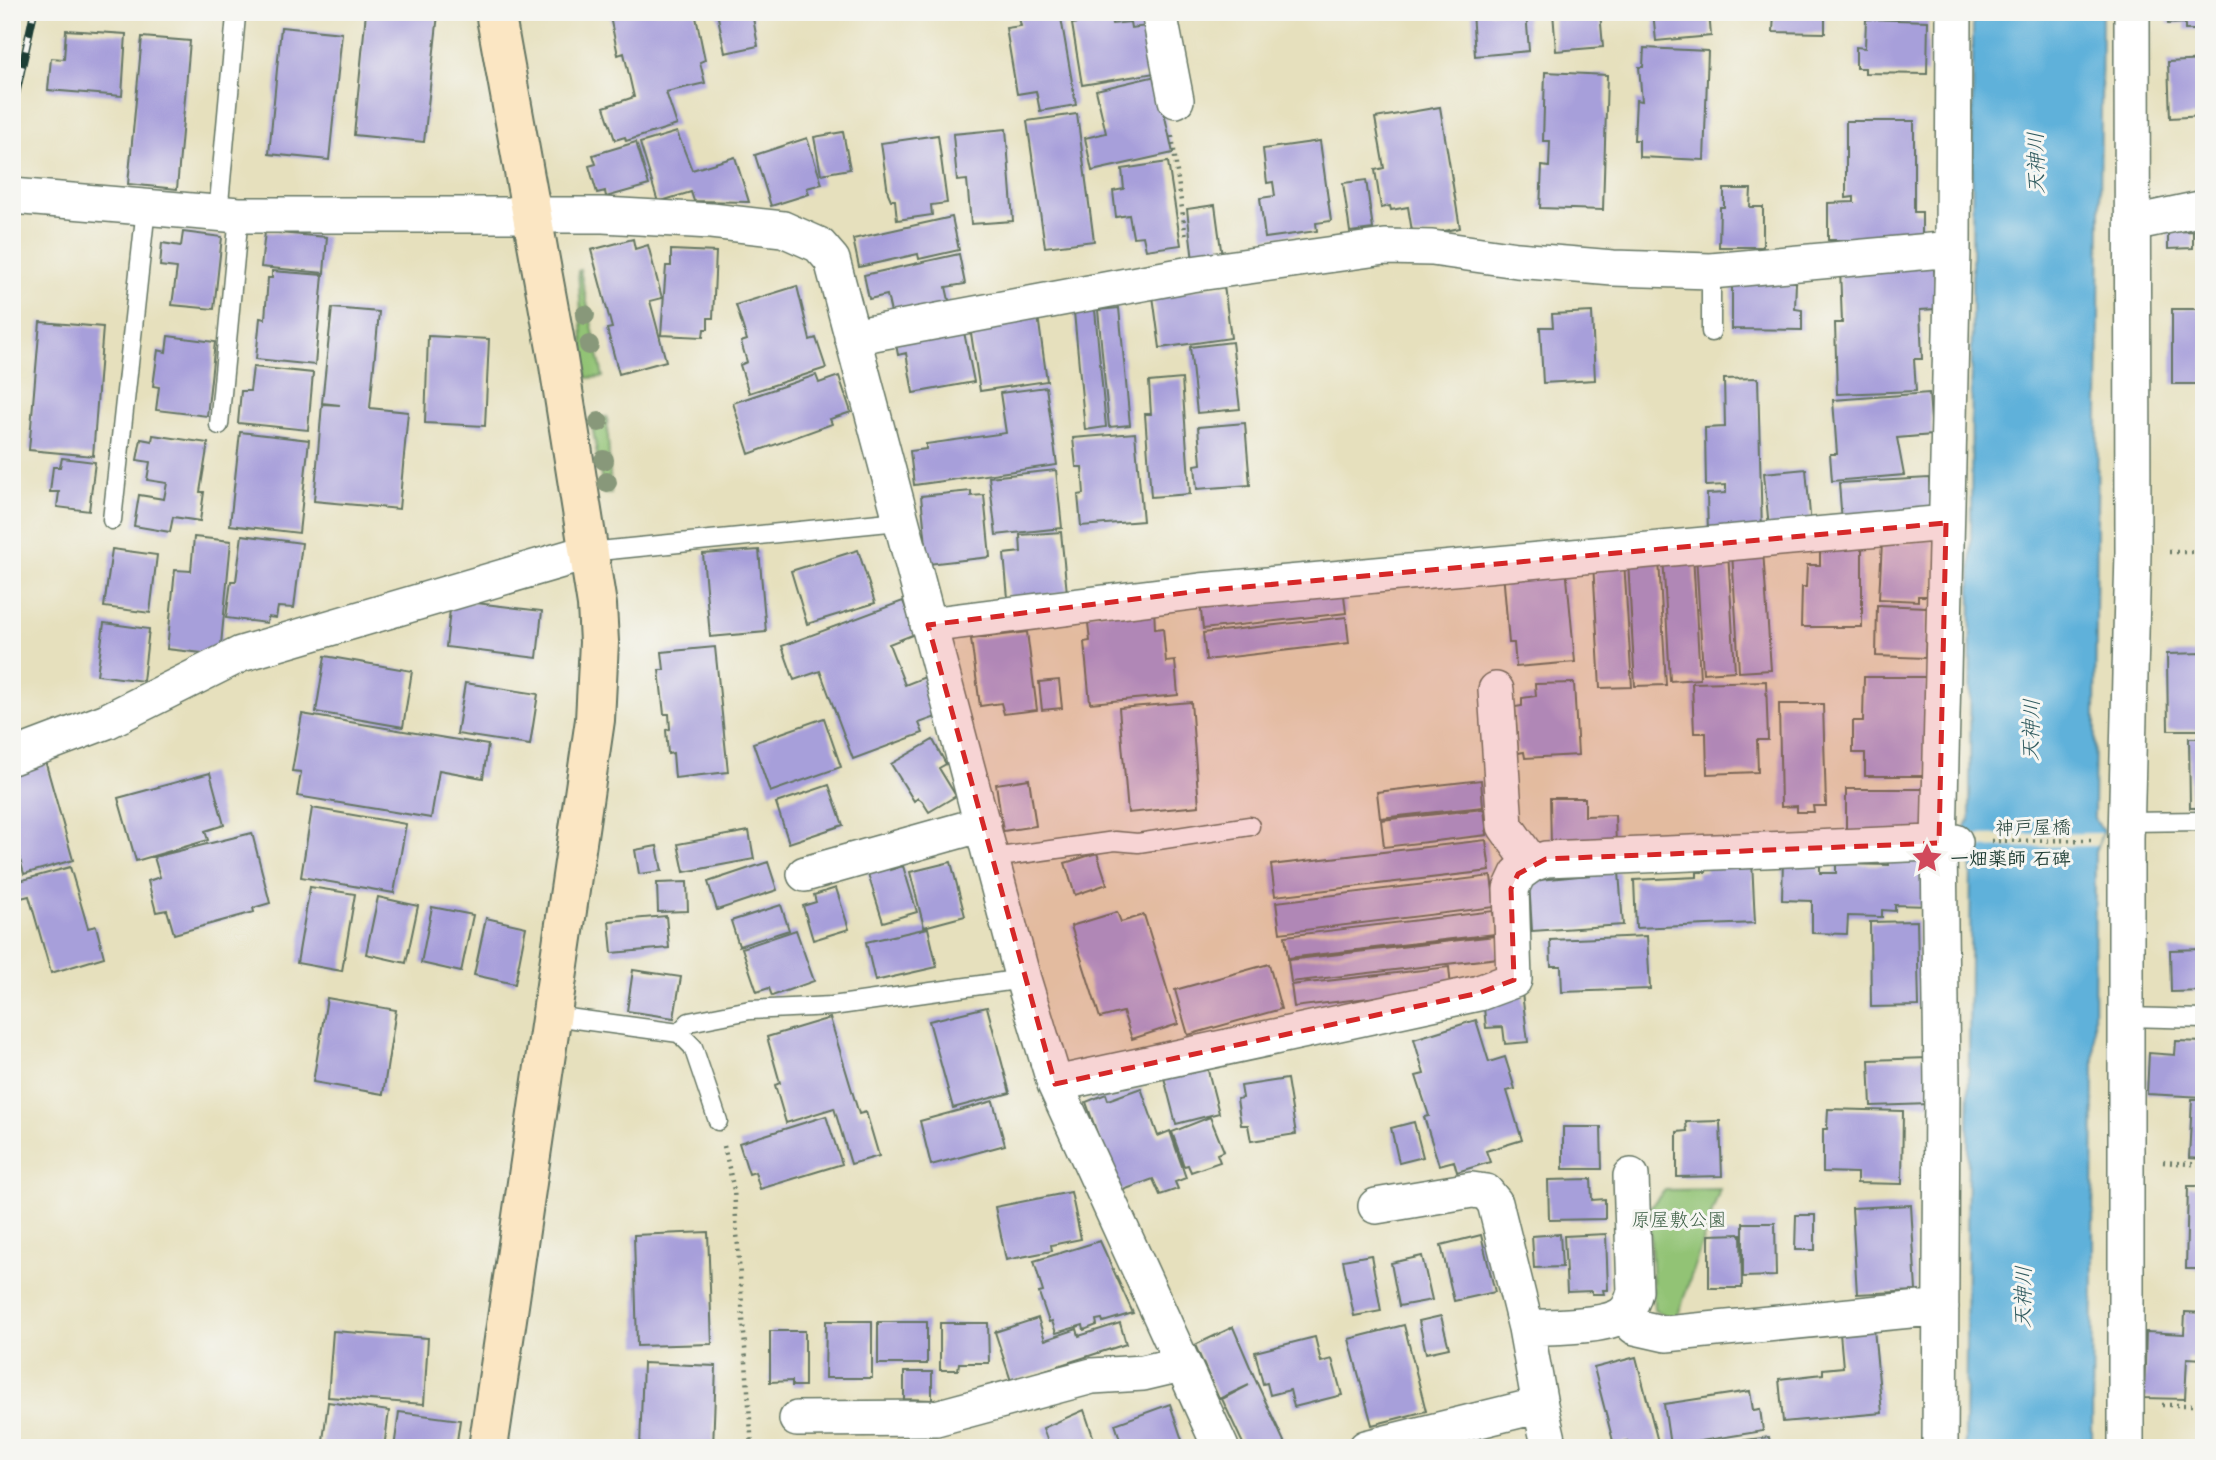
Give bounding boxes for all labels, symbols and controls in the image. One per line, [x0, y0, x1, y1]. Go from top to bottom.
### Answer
water label: 天神川 [2020, 131, 2049, 195]
water label: 天神川 [2015, 698, 2044, 762]
street label: 神戸屋橋 [1995, 813, 2071, 840]
place icon: 一畑薬師 石碑 [1910, 841, 1944, 875]
place label: 一畑薬師 石碑 [1950, 845, 2071, 870]
park label: 原屋敷公園 [1631, 1206, 1727, 1231]
water label: 天神川 [2007, 1265, 2036, 1329]

